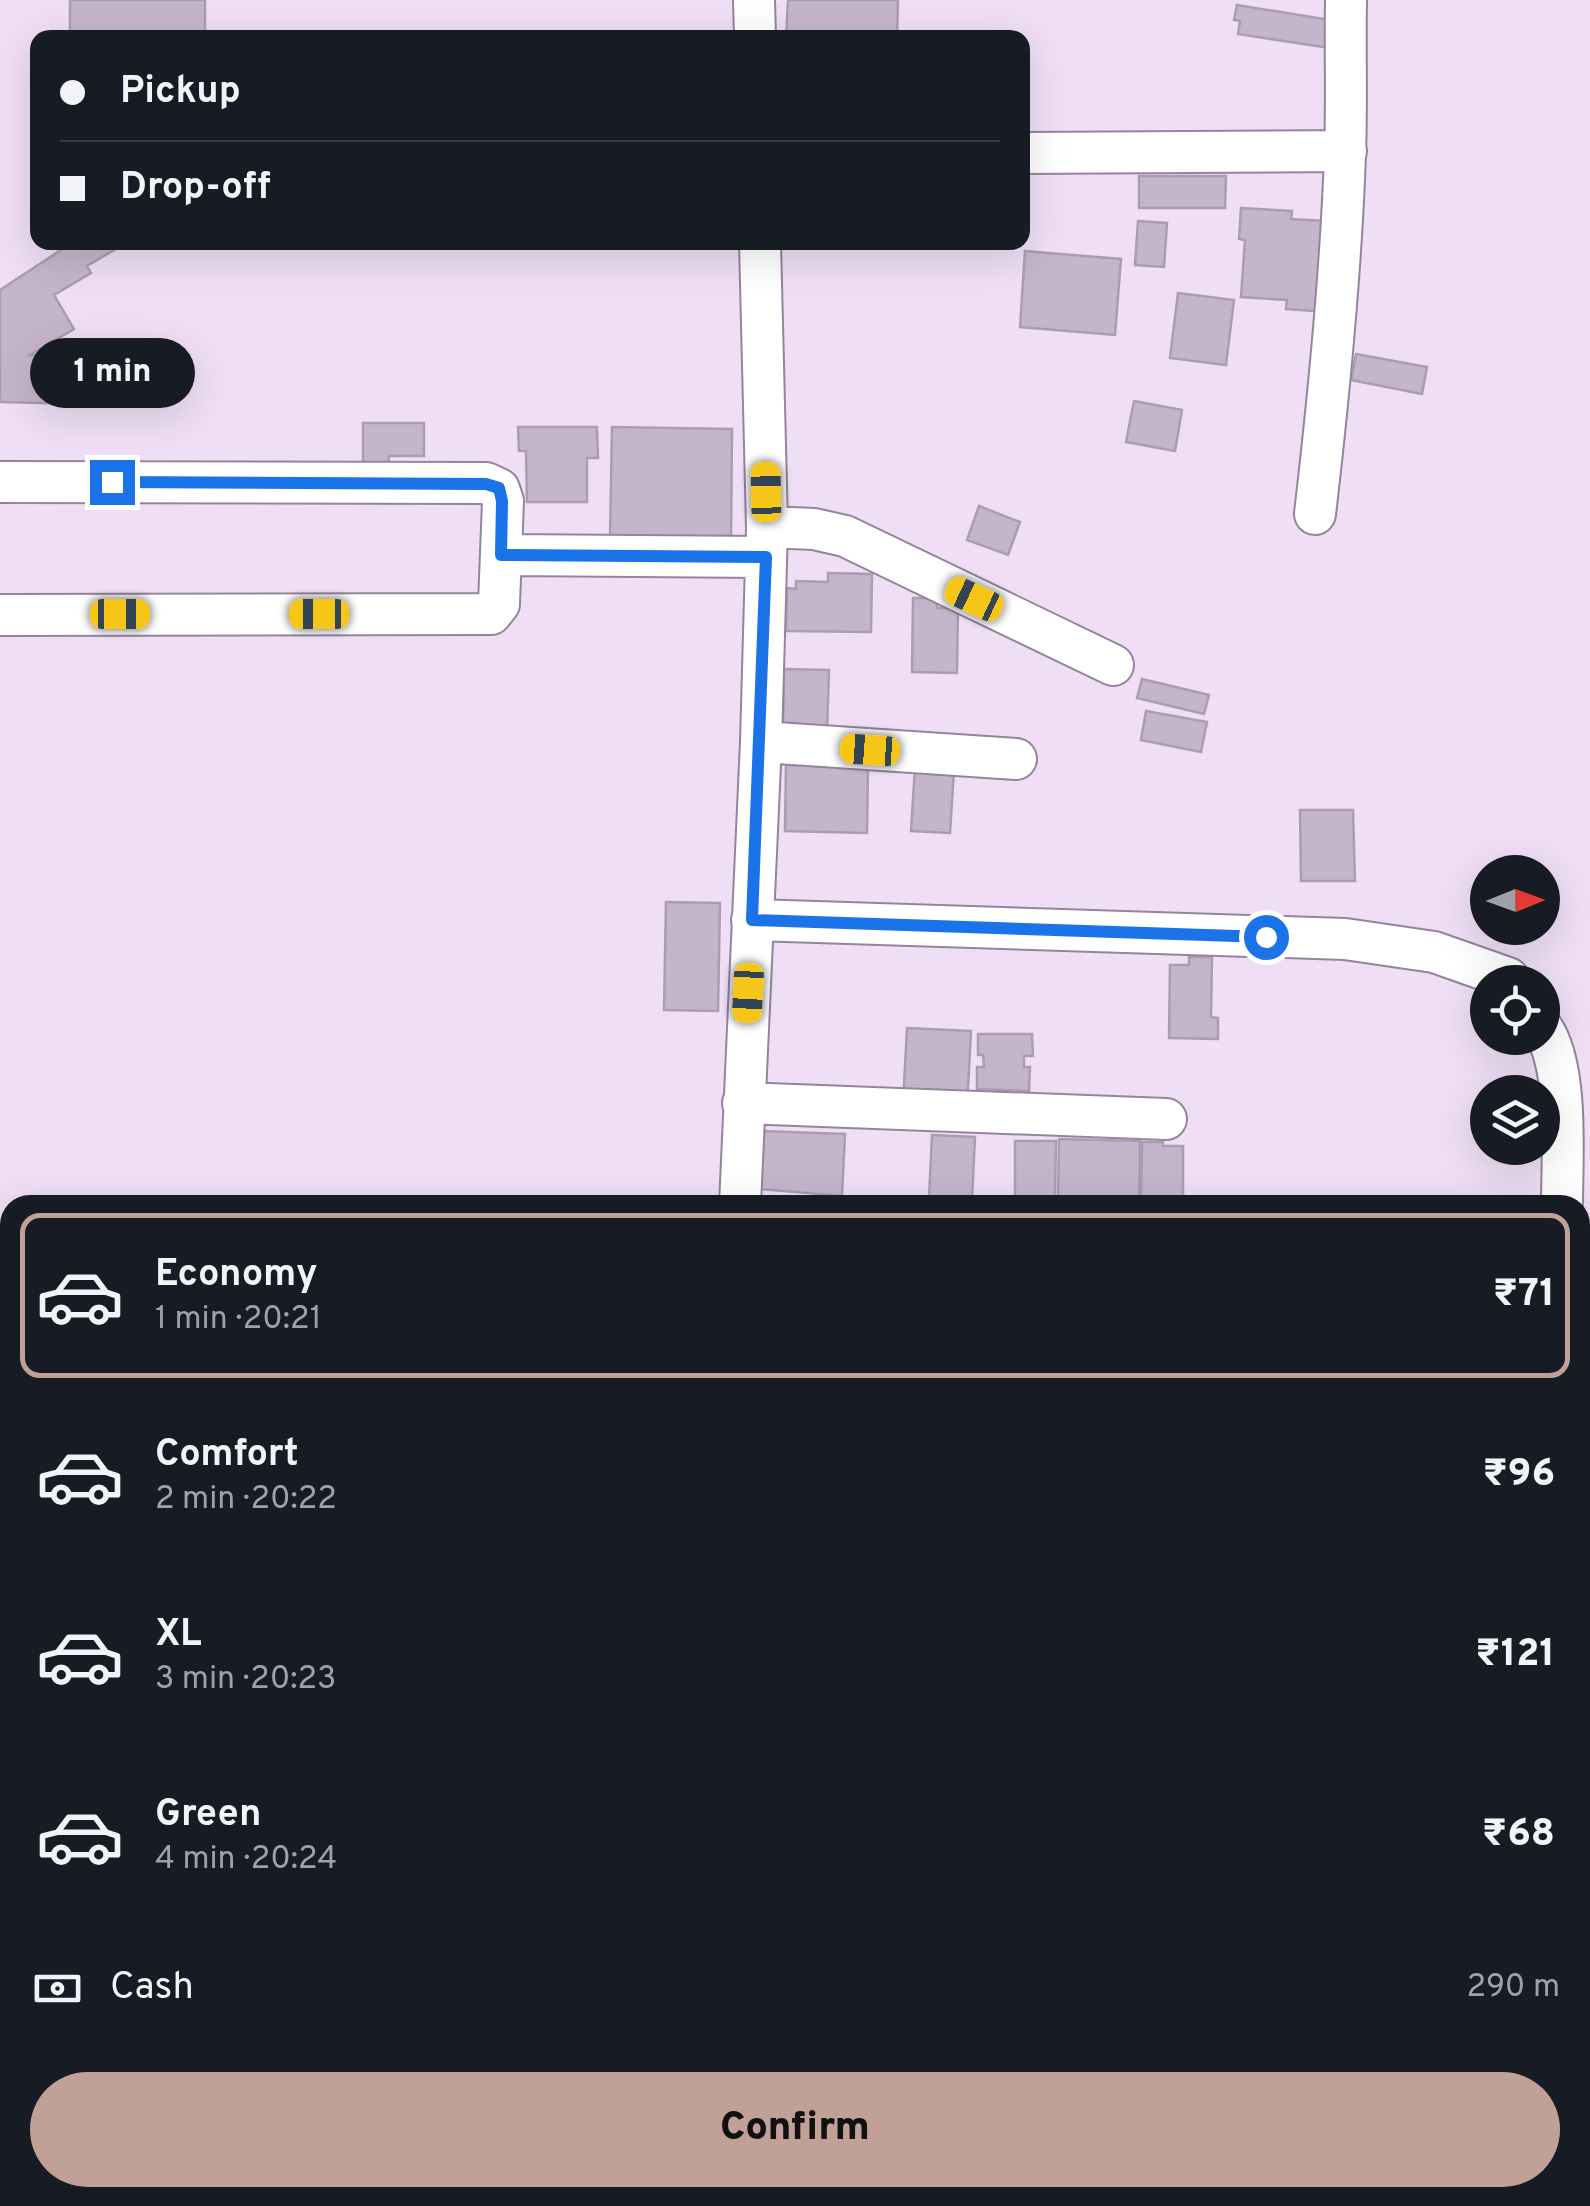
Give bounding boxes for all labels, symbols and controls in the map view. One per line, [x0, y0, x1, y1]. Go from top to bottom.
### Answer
text: Pickup [120, 68, 241, 117]
text: Drop-off [120, 164, 271, 213]
callout: 1 min [29, 337, 194, 407]
text: 1 min [73, 353, 152, 393]
route end [90, 460, 135, 505]
car [750, 462, 782, 522]
car [940, 573, 1008, 625]
car [90, 599, 150, 629]
car [289, 599, 349, 629]
car [839, 733, 901, 767]
north arrow [1470, 855, 1560, 945]
map controls [1470, 855, 1560, 1165]
route start [1244, 915, 1289, 960]
car [731, 962, 765, 1024]
button: locate [1470, 965, 1560, 1055]
button: layers [1470, 1075, 1560, 1165]
icon: car [35, 1251, 125, 1341]
text: Economy [155, 1251, 317, 1300]
text: ₹71 [1493, 1271, 1555, 1320]
text: 1 min · 20:21 [155, 1300, 322, 1340]
icon: car [35, 1431, 125, 1521]
text: Comfort [155, 1431, 299, 1480]
text: ₹96 [1483, 1451, 1555, 1500]
text: 2 min · 20:22 [155, 1480, 337, 1520]
icon: car [35, 1611, 125, 1701]
text: XL [155, 1611, 202, 1660]
text: ₹121 [1476, 1631, 1555, 1680]
text: 3 min · 20:23 [155, 1660, 336, 1700]
icon: car [35, 1791, 125, 1881]
text: Green [155, 1791, 261, 1840]
text: ₹68 [1482, 1811, 1555, 1860]
text: 4 min · 20:24 [155, 1840, 337, 1880]
icon: cash [30, 1961, 85, 2016]
text: Cash [110, 1964, 194, 2013]
text: 290 m [1466, 1968, 1560, 2008]
button: Confirm [30, 2072, 1560, 2187]

